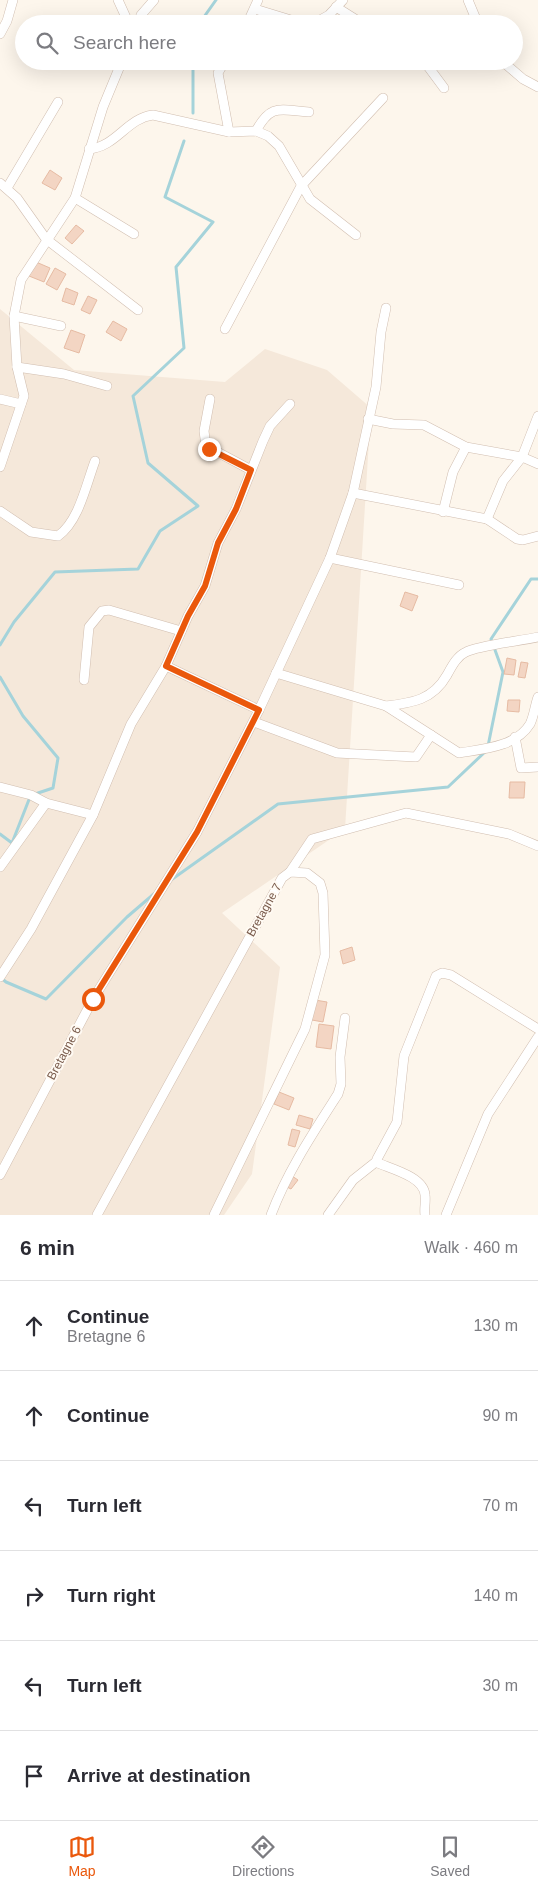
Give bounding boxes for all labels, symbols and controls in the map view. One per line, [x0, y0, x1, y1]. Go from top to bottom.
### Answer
search box [15, 15, 523, 70]
icon: search [33, 29, 61, 57]
text: Search here [73, 32, 177, 53]
route end [198, 438, 221, 461]
street label: Bretagne 7 [244, 881, 285, 939]
route start [82, 988, 105, 1011]
street label: Bretagne 6 [44, 1024, 84, 1082]
text: 6 min [20, 1236, 75, 1259]
text: Walk · 460 m [424, 1239, 518, 1256]
text: Continue [67, 1306, 149, 1327]
icon: ahead [20, 1312, 48, 1340]
text: 130 m [474, 1317, 518, 1334]
text: Bretagne 6 [67, 1328, 145, 1345]
icon: ahead [20, 1402, 48, 1430]
text: Continue [67, 1405, 149, 1426]
text: 90 m [482, 1407, 518, 1424]
icon: left [20, 1492, 48, 1520]
text: Turn left [67, 1495, 142, 1516]
text: 70 m [482, 1497, 518, 1514]
icon: right [20, 1582, 48, 1610]
text: Turn right [67, 1585, 155, 1606]
text: 140 m [474, 1587, 518, 1604]
icon: left [20, 1672, 48, 1700]
text: Turn left [67, 1675, 142, 1696]
text: 30 m [482, 1677, 518, 1694]
icon: arrive [20, 1762, 48, 1790]
text: Arrive at destination [67, 1765, 251, 1786]
tab: Map [68, 1833, 96, 1879]
tab: Directions [232, 1833, 294, 1879]
tab: Saved [430, 1833, 470, 1879]

